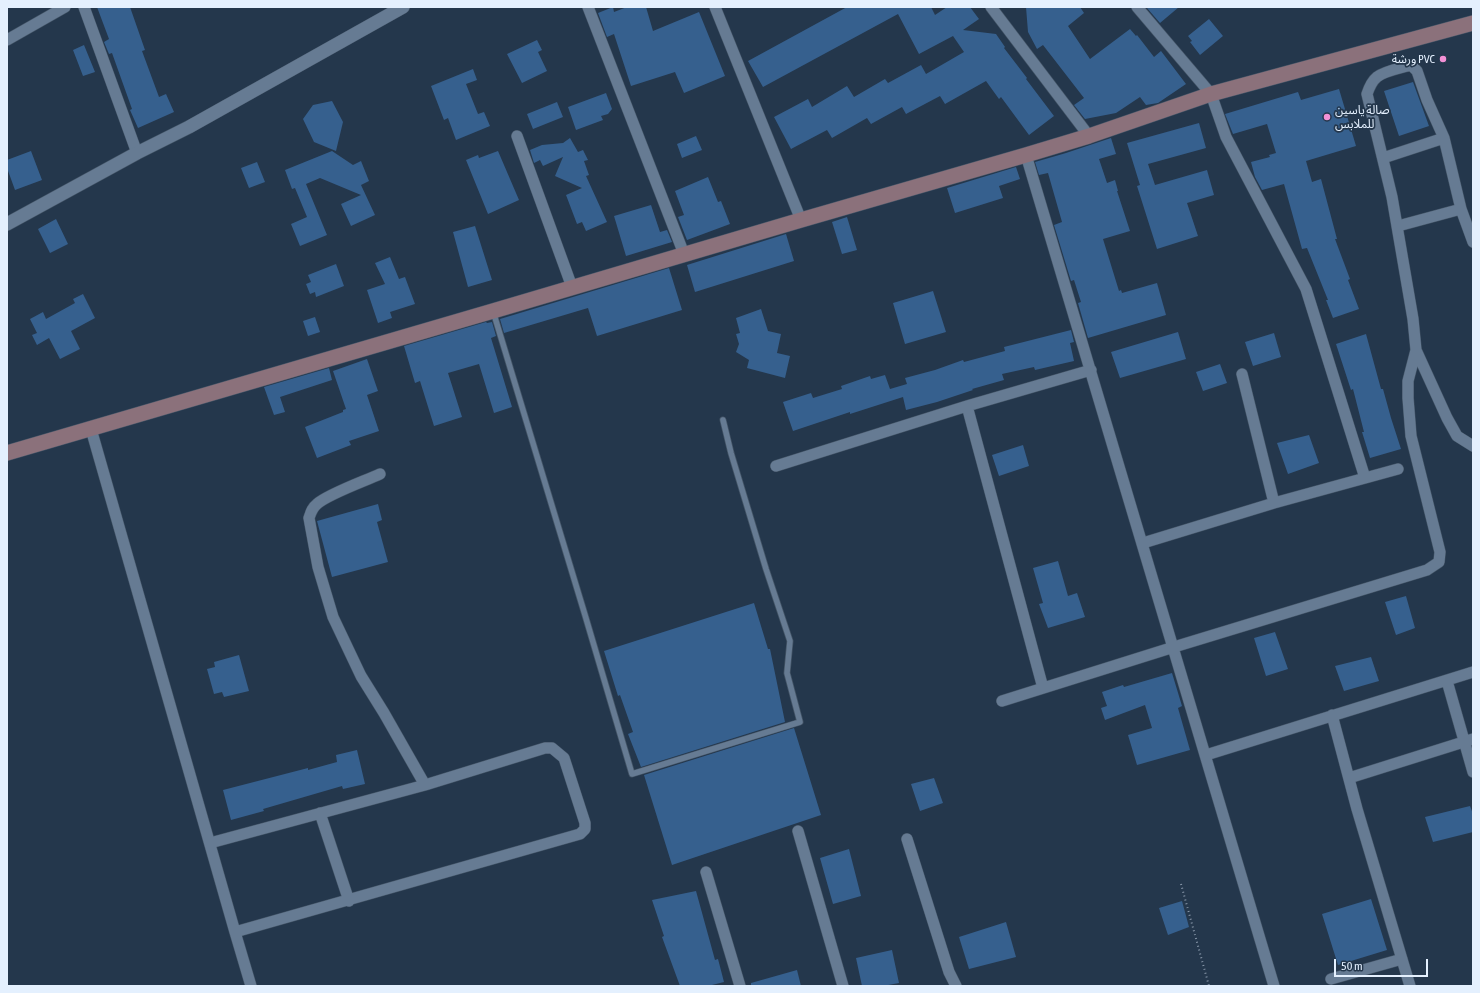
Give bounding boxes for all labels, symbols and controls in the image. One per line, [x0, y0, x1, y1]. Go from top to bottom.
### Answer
place label: ورشة PVC [1392, 52, 1435, 66]
marker: ورشة PVC [1438, 54, 1448, 64]
place label: صالة ياسين للملابس [1335, 103, 1390, 131]
marker: صالة ياسين للملابس [1322, 112, 1332, 122]
scale bar [1336, 951, 1430, 977]
text: 50 m [1341, 959, 1363, 973]

